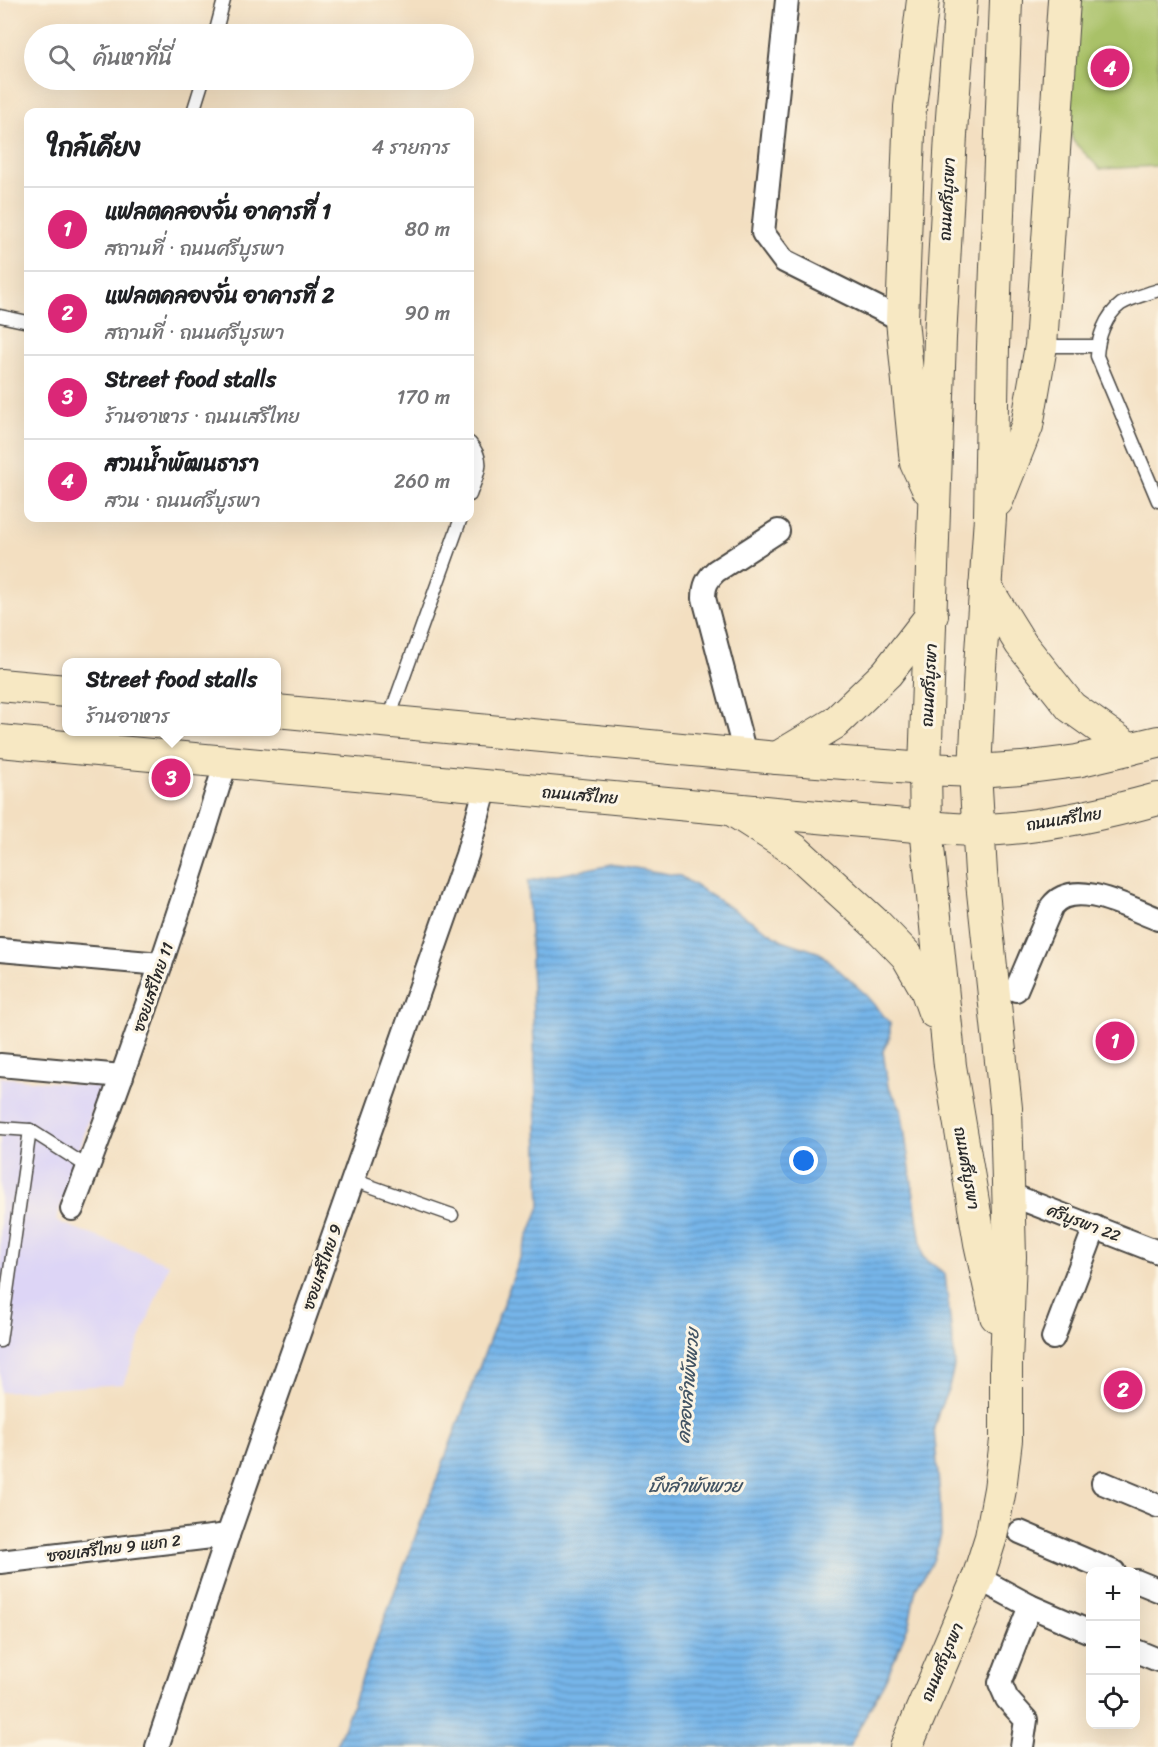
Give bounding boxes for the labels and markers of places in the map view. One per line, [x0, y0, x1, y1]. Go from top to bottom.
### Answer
pin: 4 [1090, 46, 1130, 90]
pin: 3 [152, 756, 190, 800]
pin: 1 [1096, 1018, 1134, 1064]
pin: 2 [1104, 1368, 1142, 1412]

